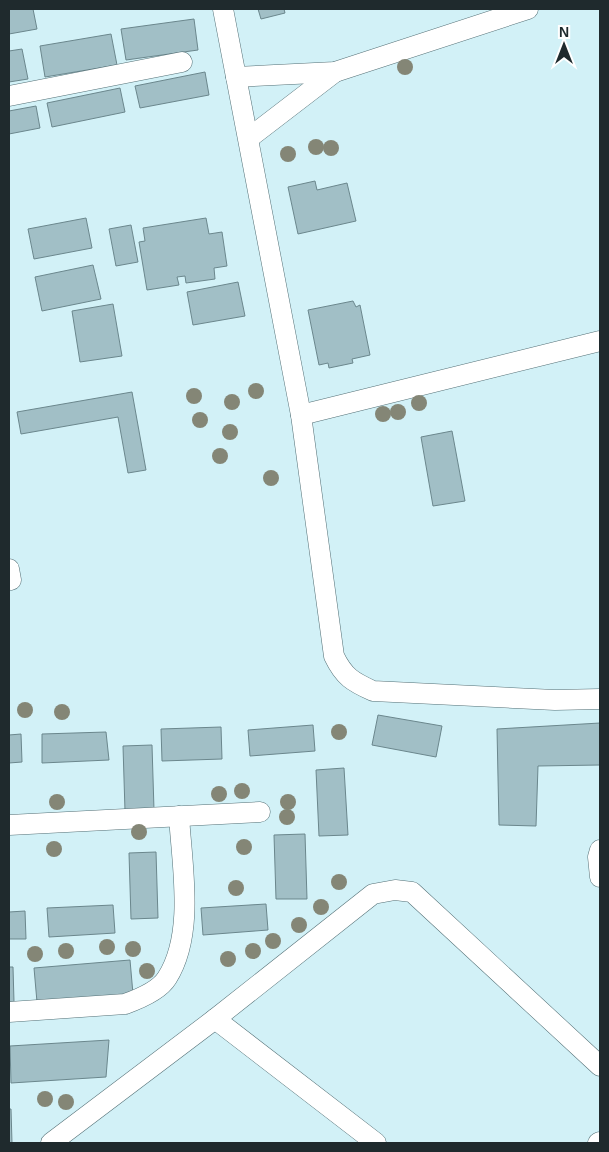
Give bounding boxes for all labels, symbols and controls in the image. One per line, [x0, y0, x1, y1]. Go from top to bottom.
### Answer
north arrow [539, 20, 589, 70]
text: N [559, 24, 569, 40]

